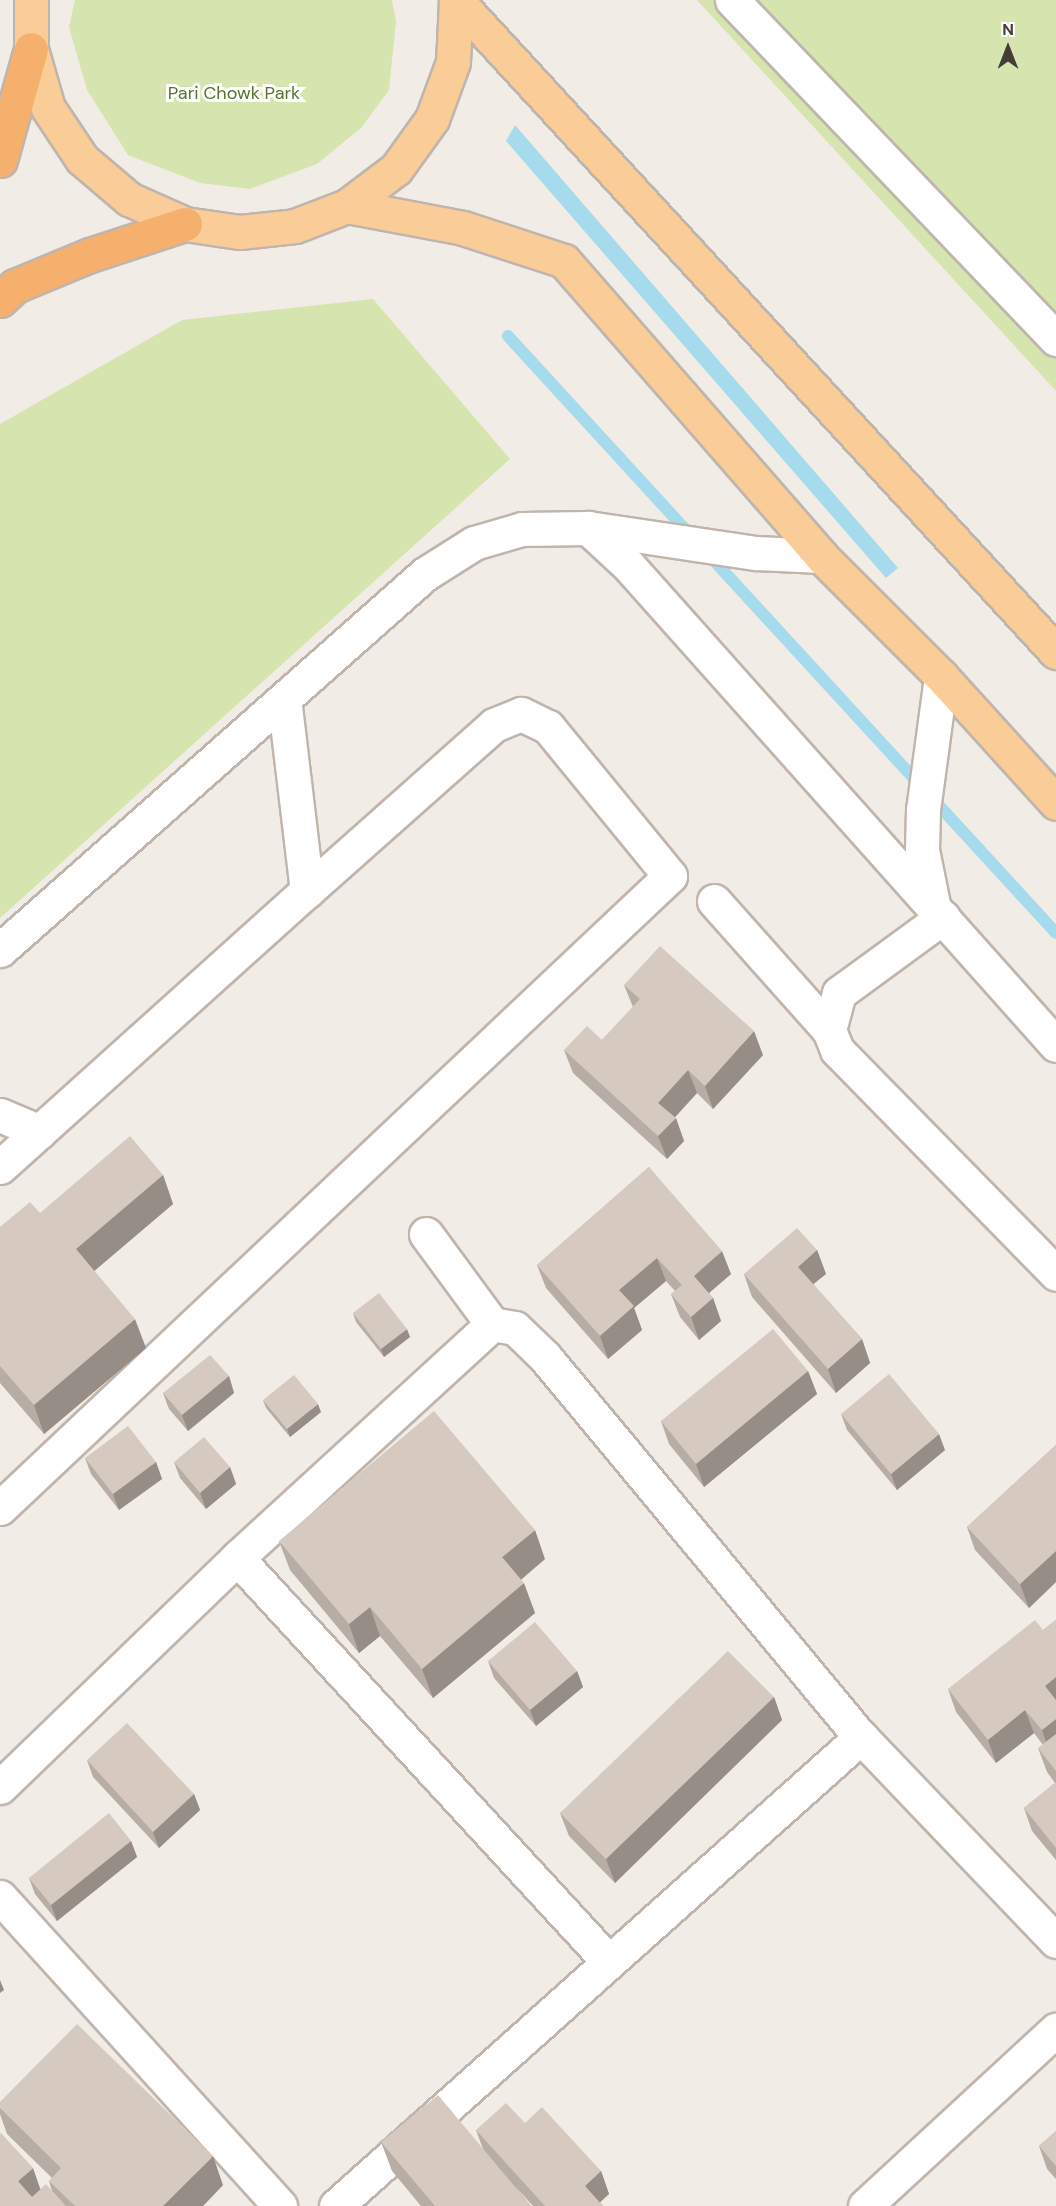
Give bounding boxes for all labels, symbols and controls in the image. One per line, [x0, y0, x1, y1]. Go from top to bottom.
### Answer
north arrow [978, 18, 1038, 78]
text: N [1002, 19, 1014, 40]
park label: Pari Chowk Park [168, 82, 300, 104]

